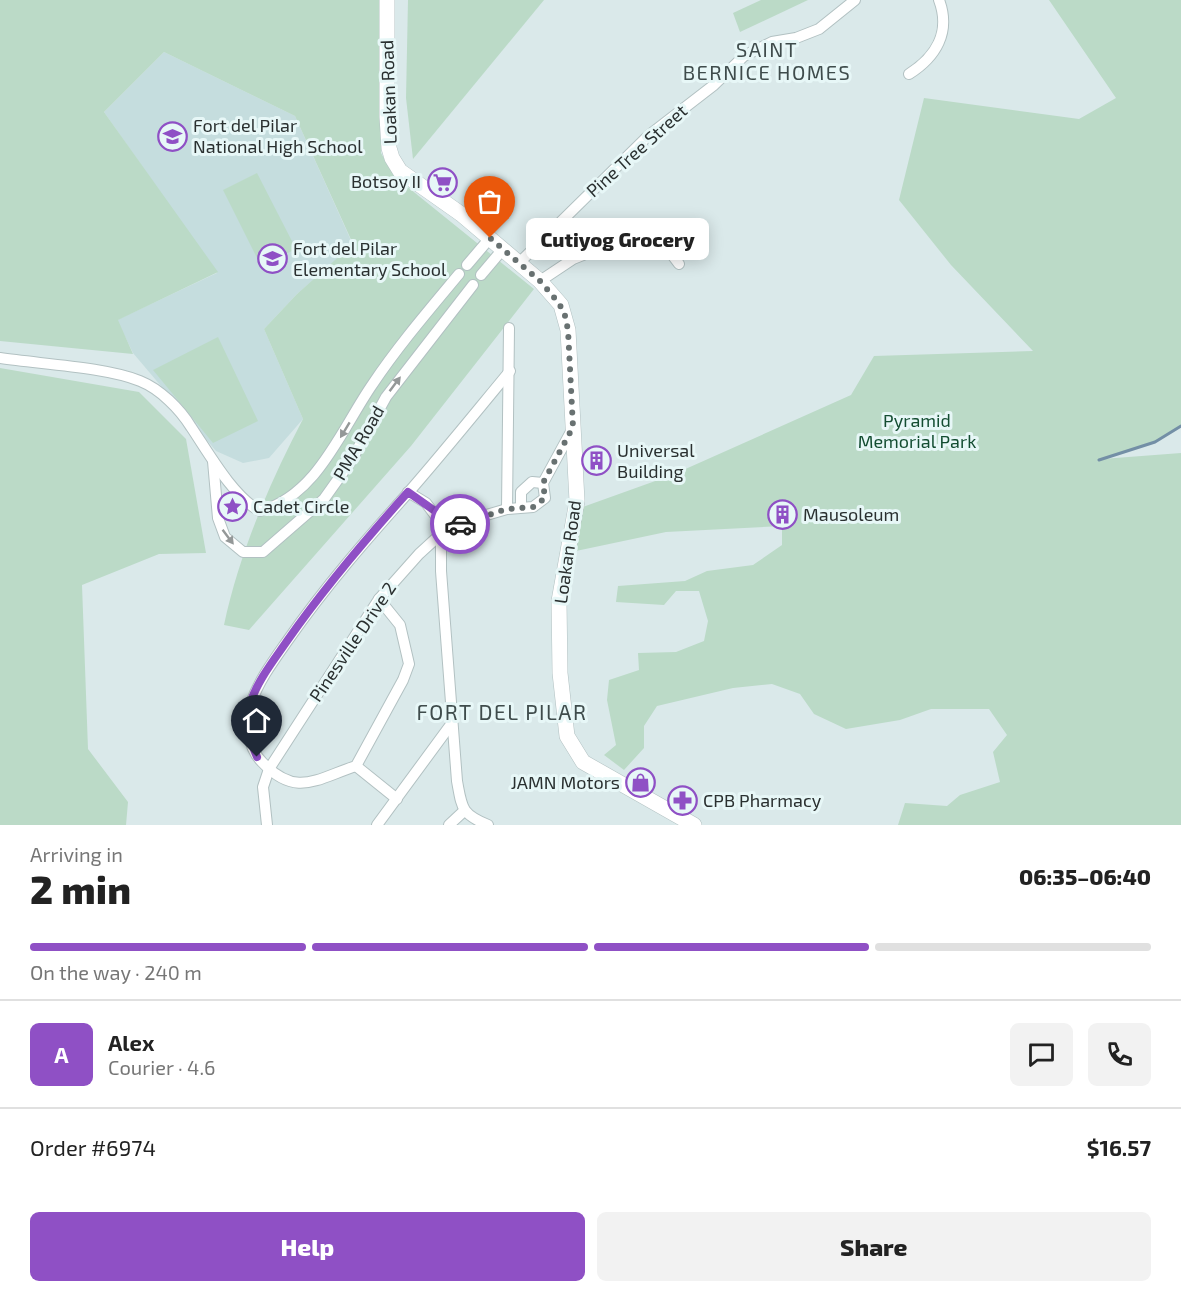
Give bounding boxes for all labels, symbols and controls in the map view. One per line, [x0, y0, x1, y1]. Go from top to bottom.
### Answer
district label: SAINT BERNICE HOMES [683, 37, 851, 84]
street label: Loakan Road [375, 40, 401, 145]
street label: Pine Tree Street [581, 99, 691, 201]
place label: Fort del Pilar National High School [193, 114, 363, 157]
school or university icon: Fort del Pilar National High School [156, 120, 188, 152]
supermarket icon: Botsoy II [426, 166, 458, 198]
place label: Botsoy II [351, 170, 421, 192]
pin [464, 176, 515, 238]
icon: bag [473, 185, 506, 218]
callout: Cutiyog Grocery [526, 217, 709, 259]
text: Cutiyog Grocery [540, 227, 695, 251]
place label: Fort del Pilar Elementary School [293, 237, 447, 280]
school or university icon: Fort del Pilar Elementary School [256, 243, 288, 275]
one-way arrow [389, 376, 401, 392]
street label: PMA Road [328, 401, 388, 484]
park label: Pyramid Memorial Park [858, 409, 976, 452]
one-way arrow [339, 422, 350, 438]
place label: Universal Building [617, 439, 695, 482]
building icon: Universal Building [580, 445, 612, 477]
place icon: Cadet Circle [216, 491, 248, 523]
courier [430, 494, 490, 554]
place label: Cadet Circle [253, 495, 350, 517]
street label: Loakan Road [549, 499, 585, 605]
building icon: Mausoleum [766, 499, 798, 531]
place label: Mausoleum [803, 503, 899, 525]
icon: car [444, 508, 477, 541]
one-way arrow [222, 529, 235, 545]
street label: Pinesville Drive 2 [304, 577, 400, 705]
pin [231, 695, 282, 757]
district label: FORT DEL PILAR [417, 699, 587, 724]
icon: home [240, 704, 273, 737]
shop icon: JAMN Motors [625, 767, 657, 799]
place label: JAMN Motors [511, 771, 620, 793]
pharmacy icon: CPB Pharmacy [666, 785, 698, 817]
place label: CPB Pharmacy [703, 789, 822, 811]
text: Arriving in [30, 842, 123, 866]
text: 06:35–06:40 [1019, 863, 1151, 889]
text: 2 min [30, 865, 131, 912]
text: On the way · 240 m [30, 960, 202, 984]
button: chat [1010, 1023, 1073, 1086]
button: phone [1088, 1023, 1151, 1086]
text: Alex [108, 1029, 154, 1055]
text: A [54, 1041, 69, 1067]
text: Courier · 4.6 [108, 1055, 215, 1079]
text: Order #6974 [30, 1134, 156, 1160]
text: $16.57 [1087, 1134, 1151, 1160]
button: Help [30, 1212, 585, 1281]
button: Share [597, 1212, 1151, 1281]

